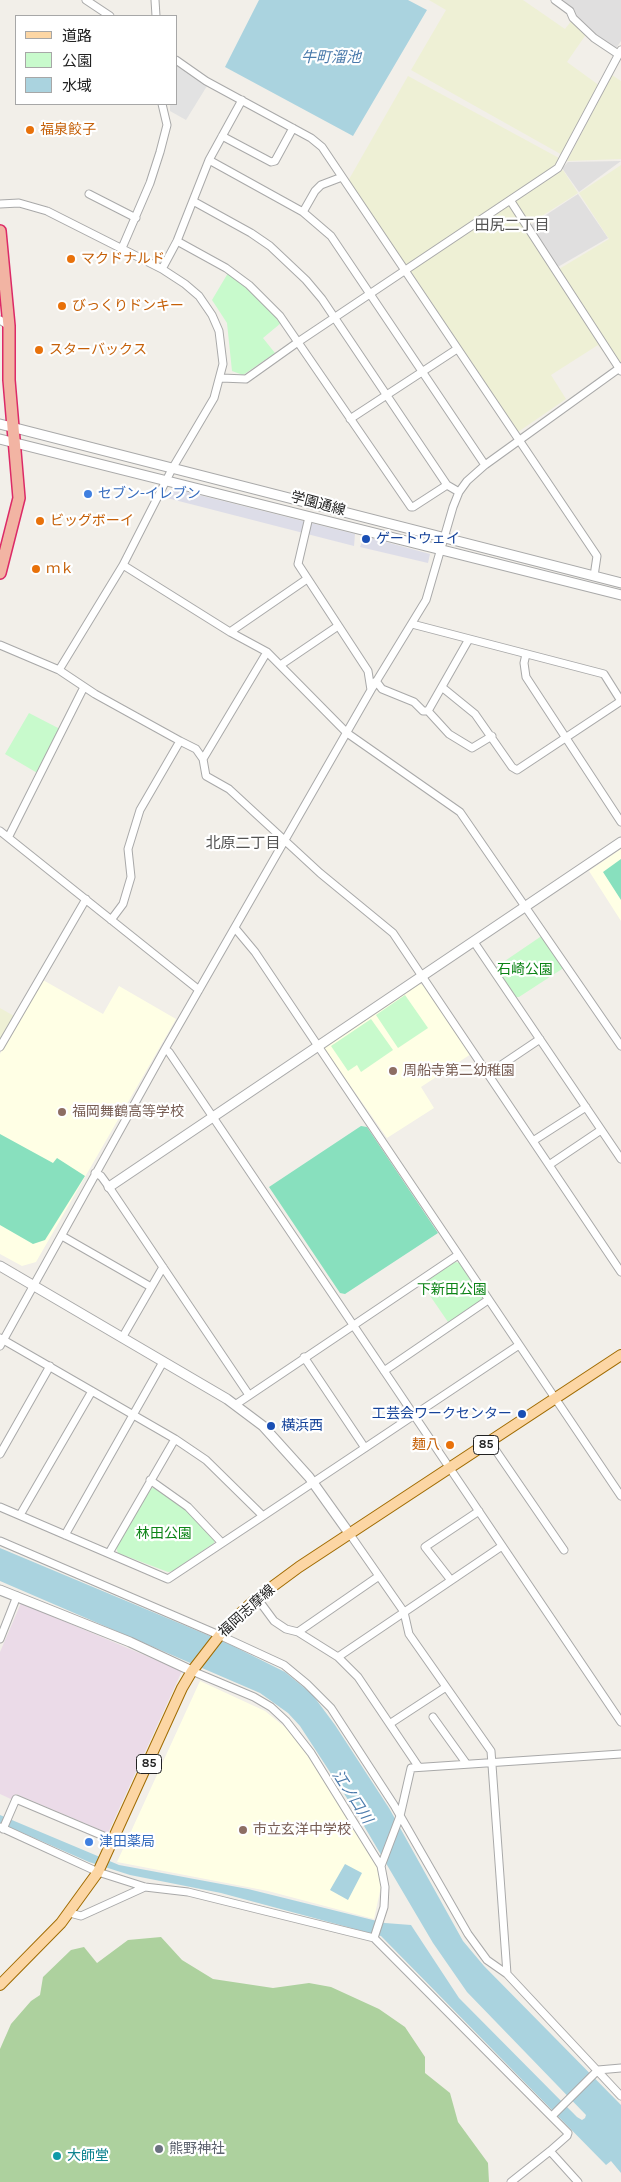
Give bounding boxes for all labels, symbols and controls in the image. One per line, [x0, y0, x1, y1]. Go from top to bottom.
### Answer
legend [15, 15, 178, 105]
text: 道路 [62, 27, 92, 45]
water label: 牛町溜池 [301, 49, 361, 67]
text: 公園 [62, 52, 92, 70]
text: 水域 [62, 77, 92, 95]
place label: 福泉餃子 [40, 122, 96, 138]
marker: 福泉餃子 [24, 124, 36, 136]
district label: 田尻二丁目 [475, 217, 549, 235]
place label: マクドナルド [81, 251, 165, 267]
marker: マクドナルド [65, 253, 77, 265]
place label: びっくりドンキー [72, 298, 184, 314]
marker: びっくりドンキー [56, 300, 68, 312]
place label: スターバックス [49, 342, 147, 358]
marker: スターバックス [33, 344, 45, 356]
place label: セブン-イレブン [98, 486, 201, 502]
marker: セブン-イレブン [82, 488, 94, 500]
street label: 学園通線 [289, 489, 347, 519]
place label: ビッグボーイ [50, 513, 134, 529]
marker: ビッグボーイ [34, 515, 46, 527]
place label: ゲートウェイ [376, 531, 460, 547]
marker: ゲートウェイ [360, 533, 372, 545]
place label: ｍｋ [46, 561, 74, 577]
marker: ｍｋ [30, 563, 42, 575]
district label: 北原二丁目 [206, 835, 280, 853]
park label: 石崎公園 [497, 962, 553, 978]
place label: 周船寺第二幼稚園 [403, 1063, 515, 1079]
marker: 周船寺第二幼稚園 [387, 1065, 399, 1077]
place label: 福岡舞鶴高等学校 [72, 1104, 184, 1120]
marker: 福岡舞鶴高等学校 [56, 1106, 68, 1118]
park label: 下新田公園 [417, 1282, 487, 1298]
place label: 工芸会ワークセンター [372, 1406, 512, 1422]
marker: 工芸会ワークセンター [516, 1408, 528, 1420]
place label: 横浜西 [281, 1418, 323, 1434]
marker: 横浜西 [265, 1420, 277, 1432]
road number: 85 [474, 1436, 498, 1454]
place label: 麺八 [412, 1437, 440, 1453]
marker: 麺八 [444, 1439, 456, 1451]
park label: 林田公園 [136, 1526, 192, 1542]
street label: 福岡志摩線 [215, 1581, 279, 1641]
road number: 85 [136, 1755, 162, 1774]
water label: 江ノ口川 [328, 1767, 376, 1827]
place label: 市立玄洋中学校 [253, 1822, 351, 1838]
marker: 市立玄洋中学校 [237, 1824, 249, 1836]
place label: 津田薬局 [99, 1834, 155, 1850]
marker: 津田薬局 [83, 1836, 95, 1848]
place label: 熊野神社 [169, 2141, 225, 2157]
marker: 熊野神社 [153, 2143, 165, 2155]
place label: 大師堂 [67, 2148, 109, 2164]
marker: 大師堂 [51, 2150, 63, 2162]

